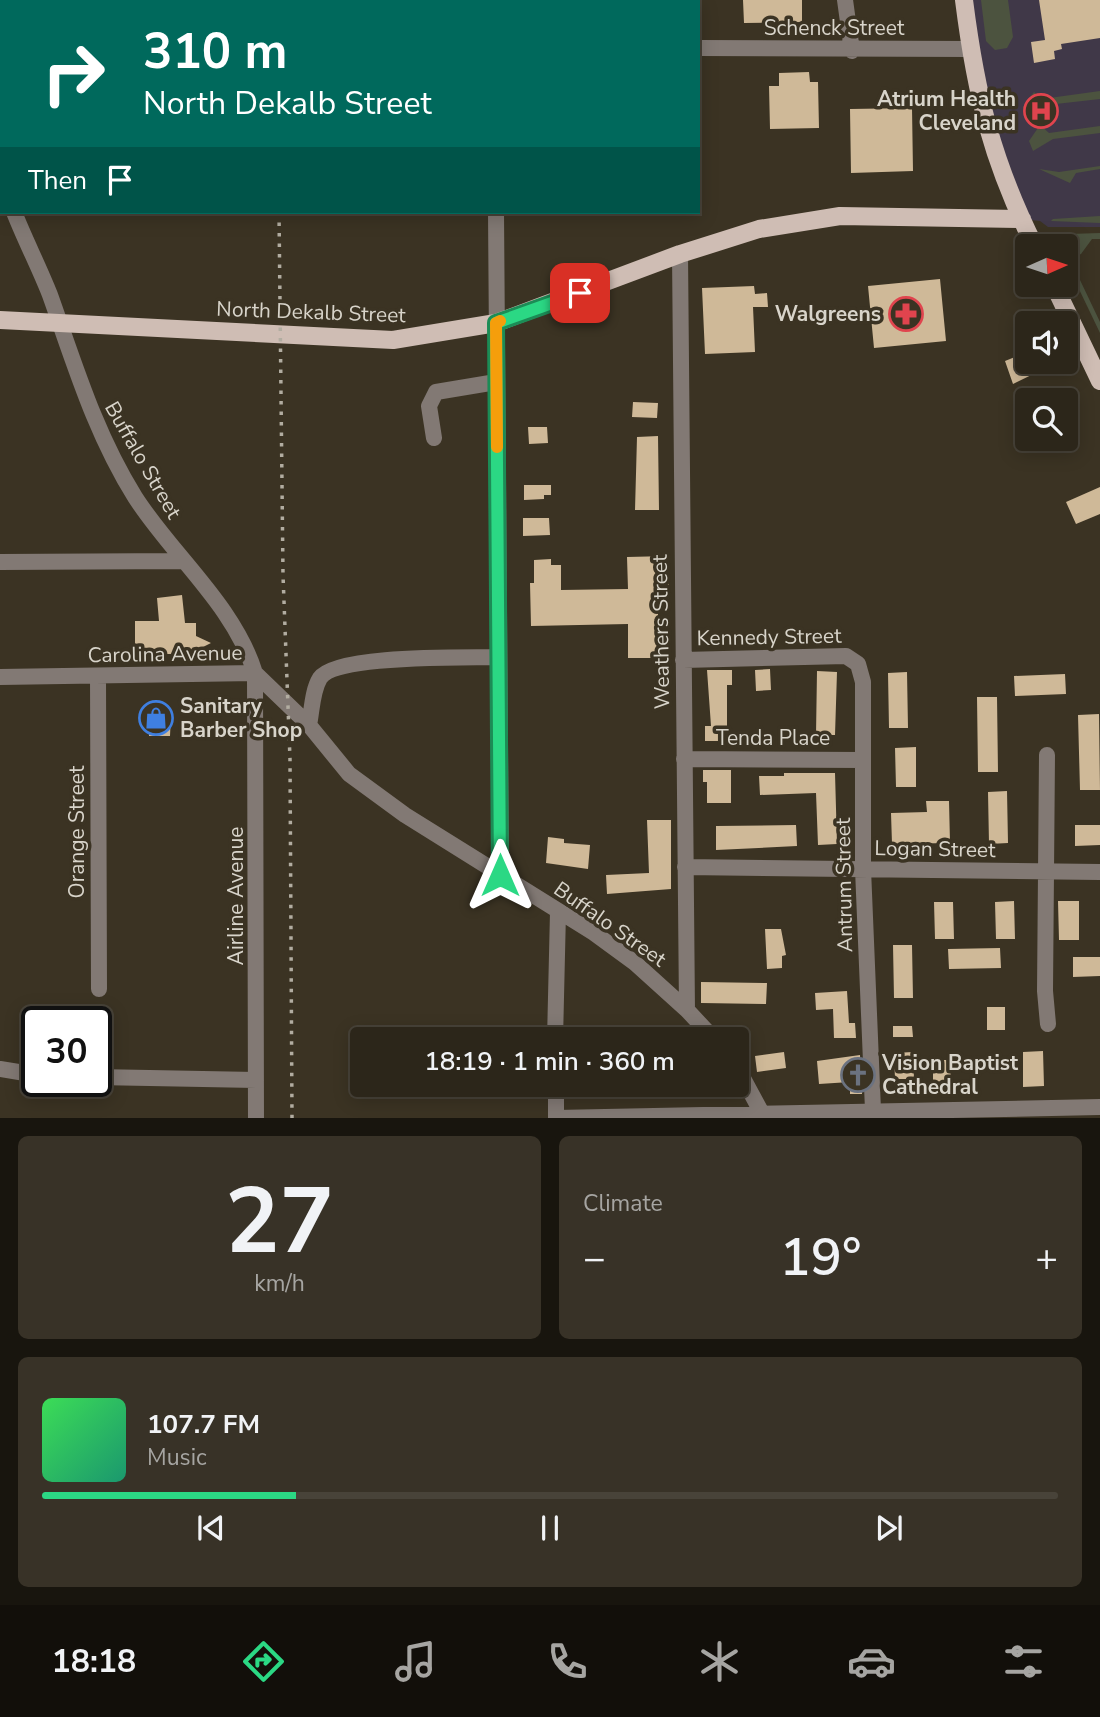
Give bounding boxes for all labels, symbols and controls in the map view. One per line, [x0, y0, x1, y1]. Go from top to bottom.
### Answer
street label: Schenck Street [764, 14, 905, 42]
text: 310 m [143, 18, 287, 85]
icon: right [28, 28, 119, 119]
text: North Dekalb Street [143, 82, 432, 125]
place label: Atrium Health Cleveland [877, 85, 1016, 137]
hospital icon: Atrium Health Cleveland [1022, 92, 1060, 130]
icon: arrive [101, 161, 139, 199]
text: Then [28, 163, 87, 198]
north arrow [1015, 234, 1078, 298]
map controls [1015, 234, 1078, 451]
pin [550, 263, 610, 323]
icon: arrive [561, 274, 599, 312]
street label: North Dekalb Street [216, 295, 407, 329]
pharmacy icon: Walgreens [887, 295, 925, 333]
place label: Walgreens [775, 300, 881, 328]
button: sound [1015, 311, 1078, 374]
button: search [1015, 388, 1078, 451]
street label: Buffalo Street [98, 396, 188, 524]
street label: Weathers Street [646, 554, 676, 710]
street label: Kennedy Street [696, 622, 842, 652]
street label: Carolina Avenue [87, 639, 243, 669]
place label: Sanitary Barber Shop [180, 692, 302, 744]
shop icon: Sanitary Barber Shop [137, 699, 175, 737]
street label: Tenda Place [716, 724, 830, 752]
street label: Orange Street [63, 765, 91, 898]
street label: Antrum Street [829, 817, 859, 953]
street label: Airline Avenue [222, 827, 250, 965]
street label: Logan Street [874, 834, 996, 864]
position arrow [463, 838, 537, 912]
street label: Buffalo Street [548, 875, 672, 973]
speed limit sign: 30 [21, 1006, 112, 1097]
text: 18:19 · 1 min · 360 m [424, 1044, 675, 1079]
place label: Vision Baptist Cathedral [881, 1049, 1019, 1101]
church icon: Vision Baptist Cathedral [839, 1056, 877, 1094]
text: 27 [225, 1160, 334, 1284]
text: Climate [583, 1188, 663, 1219]
text: 19° [780, 1222, 861, 1293]
text: − [583, 1233, 606, 1284]
text: + [1035, 1233, 1058, 1284]
text: km/h [254, 1268, 305, 1299]
text: 107.7 FM [147, 1407, 260, 1442]
text: Music [147, 1442, 207, 1473]
icon: previous [192, 1509, 230, 1547]
icon: pause [531, 1509, 569, 1547]
icon: next [870, 1509, 908, 1547]
icon: directions [239, 1637, 288, 1686]
icon: music [391, 1637, 440, 1686]
icon: phone [543, 1637, 592, 1686]
icon: climate [695, 1637, 744, 1686]
icon: car [847, 1637, 896, 1686]
icon: filters [999, 1637, 1048, 1686]
text: 18:18 [52, 1640, 136, 1683]

